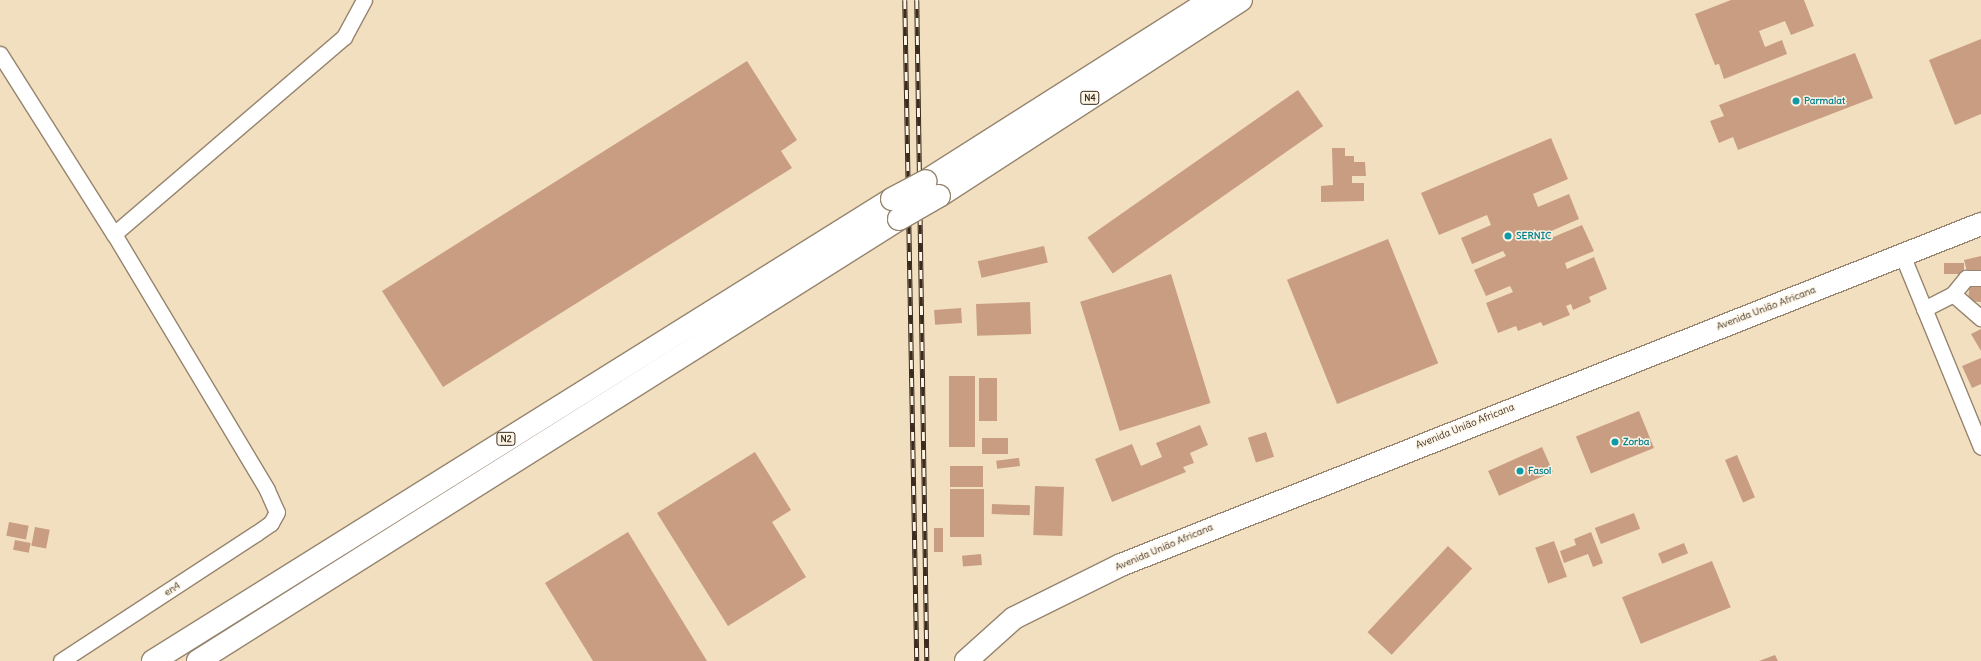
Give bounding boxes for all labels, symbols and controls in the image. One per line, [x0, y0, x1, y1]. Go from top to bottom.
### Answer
road number: N4 [1080, 91, 1100, 105]
place label: Parmalat [1804, 95, 1845, 107]
marker: Parmalat [1791, 96, 1801, 106]
place label: SERNIC [1516, 230, 1551, 242]
marker: SERNIC [1503, 231, 1513, 241]
street label: Avenida União Africana [1715, 284, 1817, 332]
street label: Avenida União Africana [1414, 401, 1516, 451]
road number: N2 [496, 432, 516, 446]
place label: Zorba [1623, 436, 1649, 448]
marker: Zorba [1610, 437, 1620, 447]
place label: Fasol [1528, 465, 1551, 477]
marker: Fasol [1515, 466, 1525, 476]
street label: Avenida União Africana [1113, 521, 1215, 573]
street label: en4 [162, 579, 182, 599]

